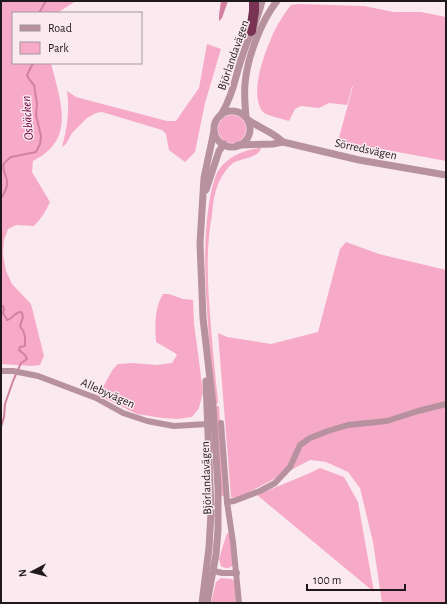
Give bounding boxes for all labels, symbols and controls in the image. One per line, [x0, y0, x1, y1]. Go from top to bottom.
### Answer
legend [12, 12, 142, 64]
street label: Björlandavägen [215, 18, 252, 92]
text: Road [48, 22, 72, 34]
text: Park [48, 42, 69, 54]
water label: Osbäcken [20, 95, 36, 141]
street label: Sörredsvägen [334, 137, 398, 161]
street label: Allebyvägen [79, 376, 137, 411]
street label: Björlandavägen [199, 441, 214, 515]
north arrow [12, 552, 52, 592]
scale bar [307, 566, 405, 592]
text: N [17, 569, 28, 578]
text: 100 m [313, 574, 341, 586]

